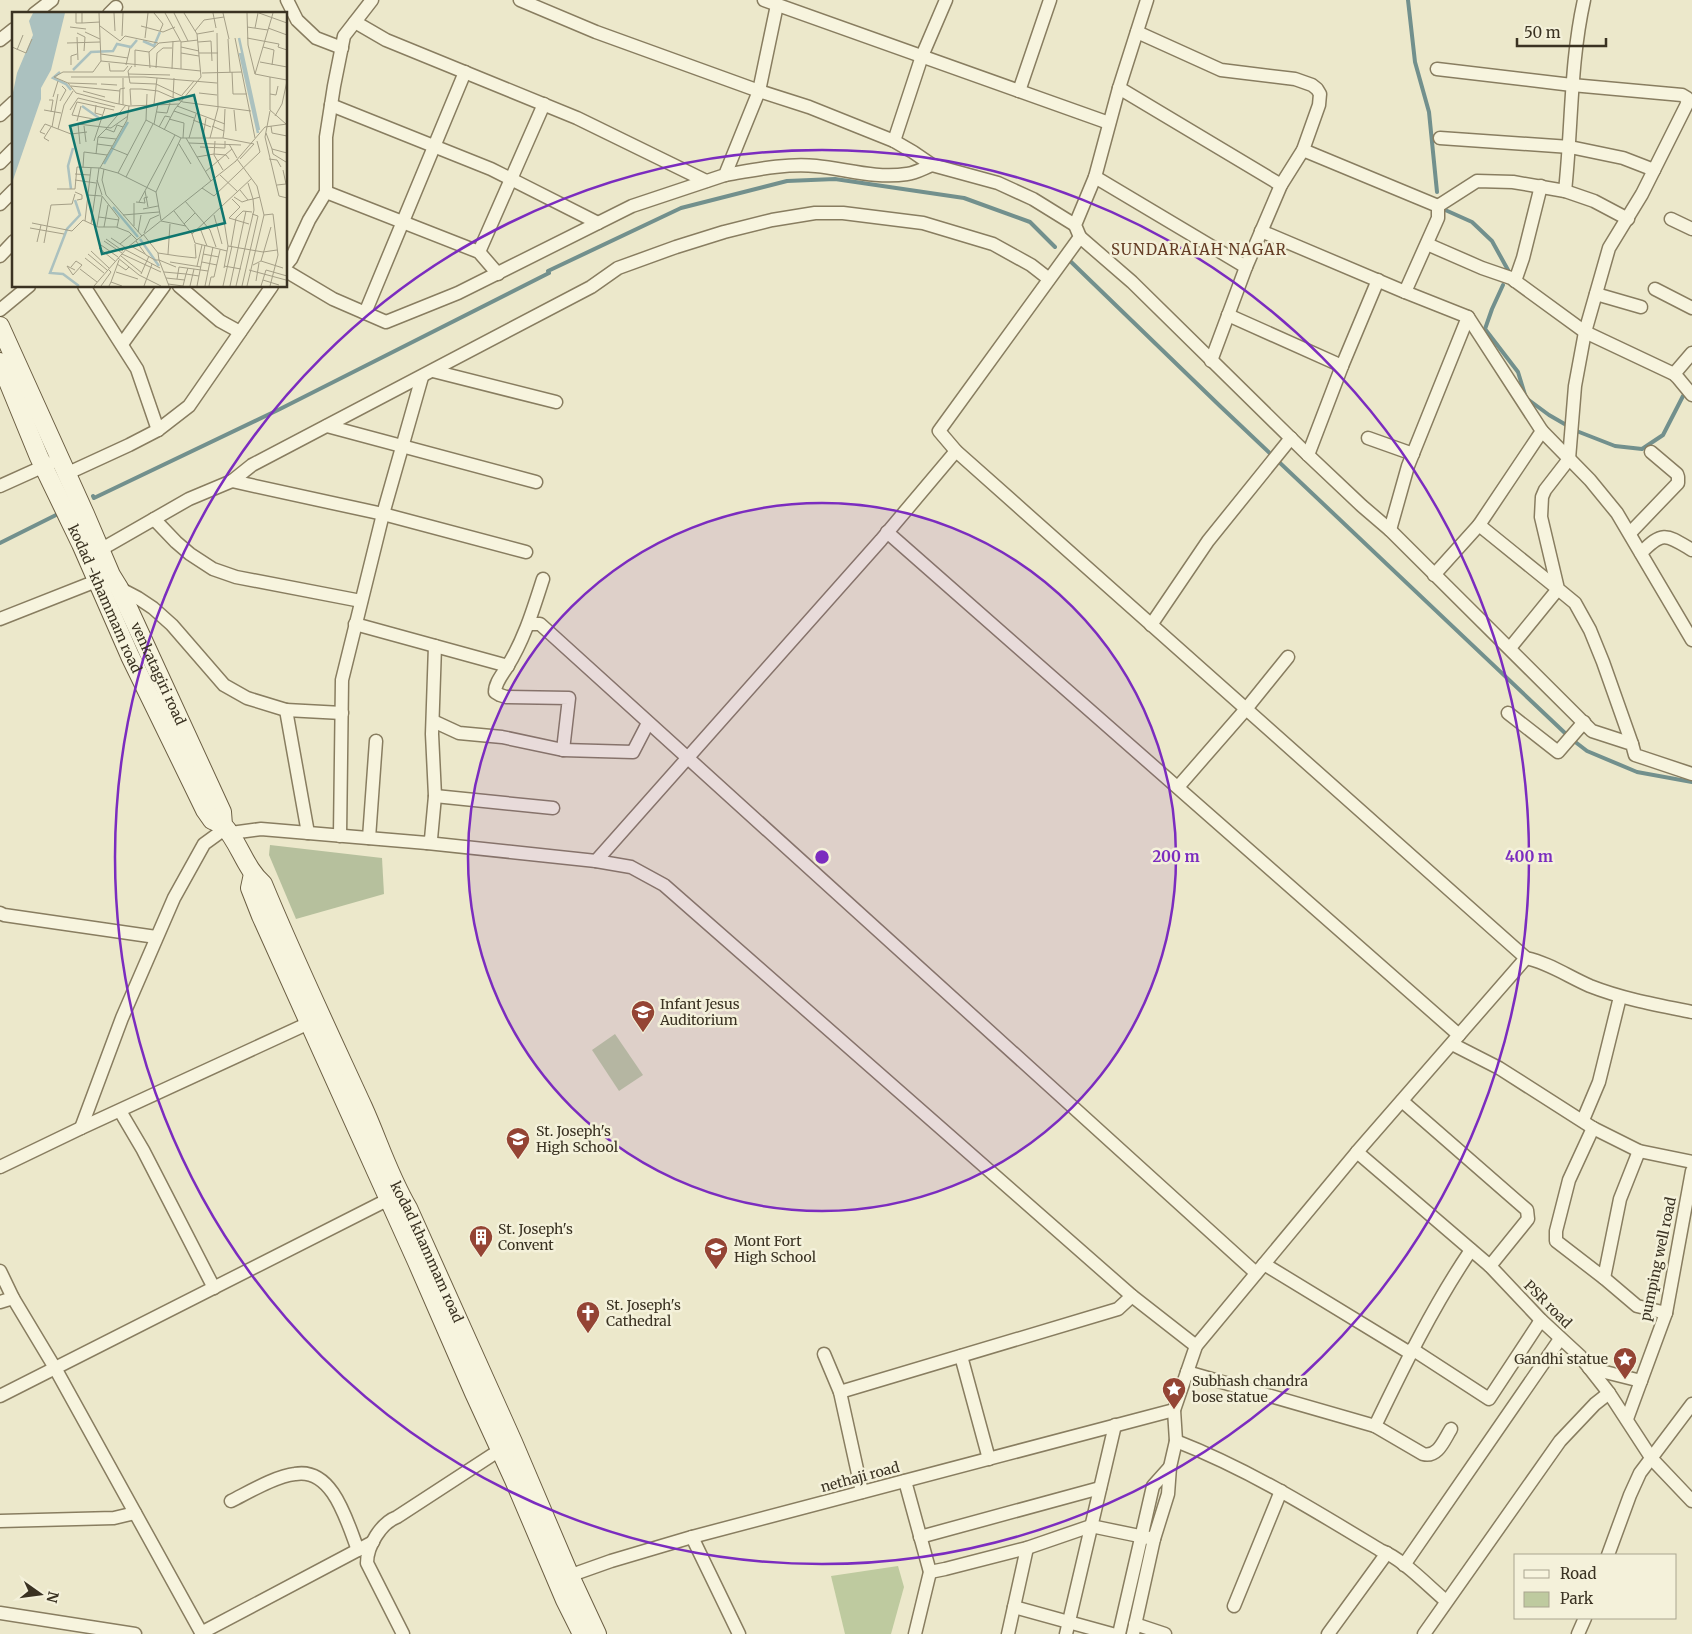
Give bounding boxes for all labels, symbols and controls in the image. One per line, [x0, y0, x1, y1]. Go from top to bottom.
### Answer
inset map [12, 12, 288, 288]
scale bar [1517, 15, 1606, 47]
text: 50 m [1524, 23, 1561, 42]
district label: SUNDARAIAH NAGAR [1111, 240, 1287, 259]
street label: kodad -khammam road [64, 522, 146, 676]
street label: venkatagiri road [126, 618, 190, 728]
text: 200 m [1152, 847, 1200, 866]
text: 400 m [1505, 847, 1553, 866]
centre of rings [813, 848, 831, 866]
place label: Infant Jesus Auditorium [659, 995, 740, 1029]
school or university icon: Infant Jesus Auditorium [630, 999, 656, 1033]
place label: St. Joseph's High School [536, 1122, 619, 1156]
school or university icon: St. Joseph's High School [505, 1126, 531, 1160]
street label: kodad khammam road [386, 1179, 467, 1326]
street label: pumping well road [1636, 1195, 1680, 1323]
place label: St. Joseph's Convent [498, 1220, 573, 1254]
building icon: St. Joseph's Convent [468, 1224, 494, 1258]
place label: Mont Fort High School [734, 1232, 817, 1266]
school or university icon: Mont Fort High School [703, 1236, 729, 1270]
street label: PSR road [1520, 1276, 1576, 1332]
place label: St. Joseph's Cathedral [606, 1296, 681, 1330]
church icon: St. Joseph's Cathedral [575, 1300, 601, 1334]
place icon: Gandhi statue [1612, 1346, 1638, 1380]
place label: Gandhi statue [1514, 1350, 1608, 1368]
place label: Subhash chandra bose statue [1191, 1372, 1308, 1406]
place icon: Subhash chandra bose statue [1161, 1376, 1187, 1410]
street label: nethaji road [819, 1458, 902, 1496]
legend [1514, 1554, 1677, 1619]
text: Road [1560, 1564, 1596, 1583]
north arrow [15, 1569, 65, 1619]
text: Park [1560, 1589, 1594, 1608]
text: N [43, 1590, 63, 1605]

